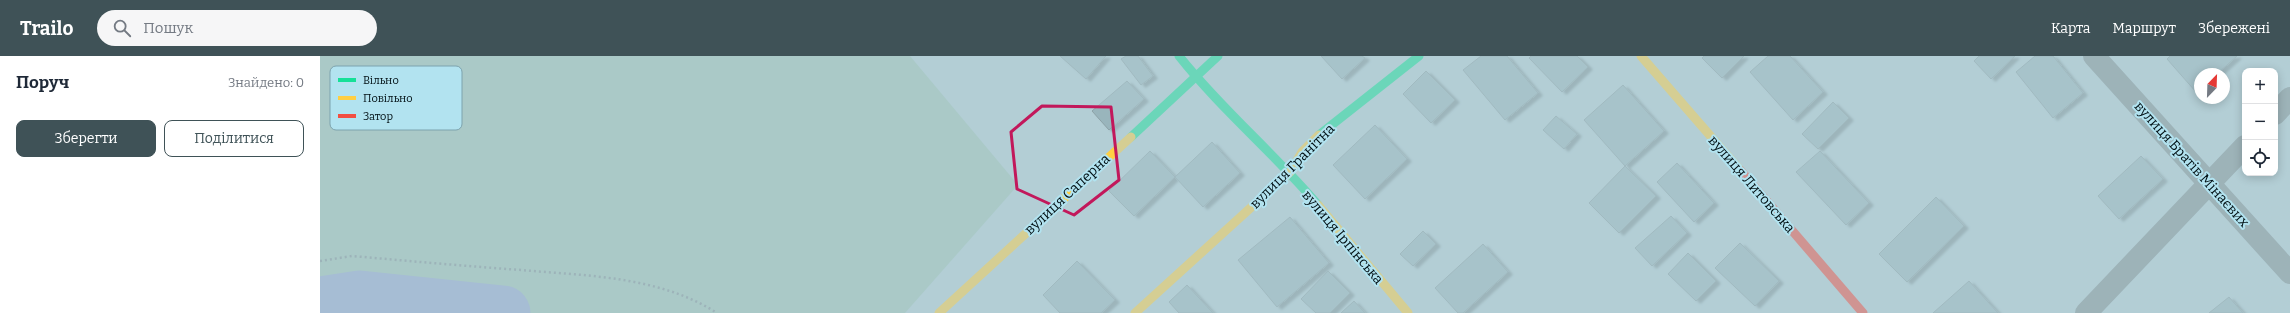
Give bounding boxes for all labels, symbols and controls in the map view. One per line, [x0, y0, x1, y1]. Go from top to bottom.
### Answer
search box [97, 10, 377, 46]
text: Trailo [20, 17, 73, 40]
icon: search [111, 17, 133, 39]
text: Пошук [143, 19, 193, 37]
text: Карта [2051, 20, 2091, 37]
text: Маршрут [2113, 20, 2176, 37]
text: Збережені [2198, 20, 2270, 37]
legend [330, 66, 462, 130]
north arrow [2194, 68, 2230, 104]
map controls [2242, 68, 2278, 176]
button: + [2242, 68, 2278, 104]
text: Поруч [16, 72, 69, 93]
text: Вільно [363, 74, 399, 87]
text: Знайдено: 0 [228, 75, 304, 90]
text: Повільно [363, 92, 413, 105]
street label: вулиця Братів Мінаєвих [2131, 98, 2253, 231]
button: − [2242, 104, 2278, 140]
text: Затор [363, 110, 393, 123]
button: Зберегти [16, 120, 156, 157]
button: Поділитися [164, 120, 304, 157]
street label: вулиця Гранітна [1246, 120, 1338, 212]
street label: вулиця Литовська [1705, 132, 1799, 237]
button: locate [2242, 140, 2278, 176]
street label: вулиця Саперна [1021, 150, 1114, 238]
street label: вулиця Ірпінська [1298, 187, 1387, 288]

